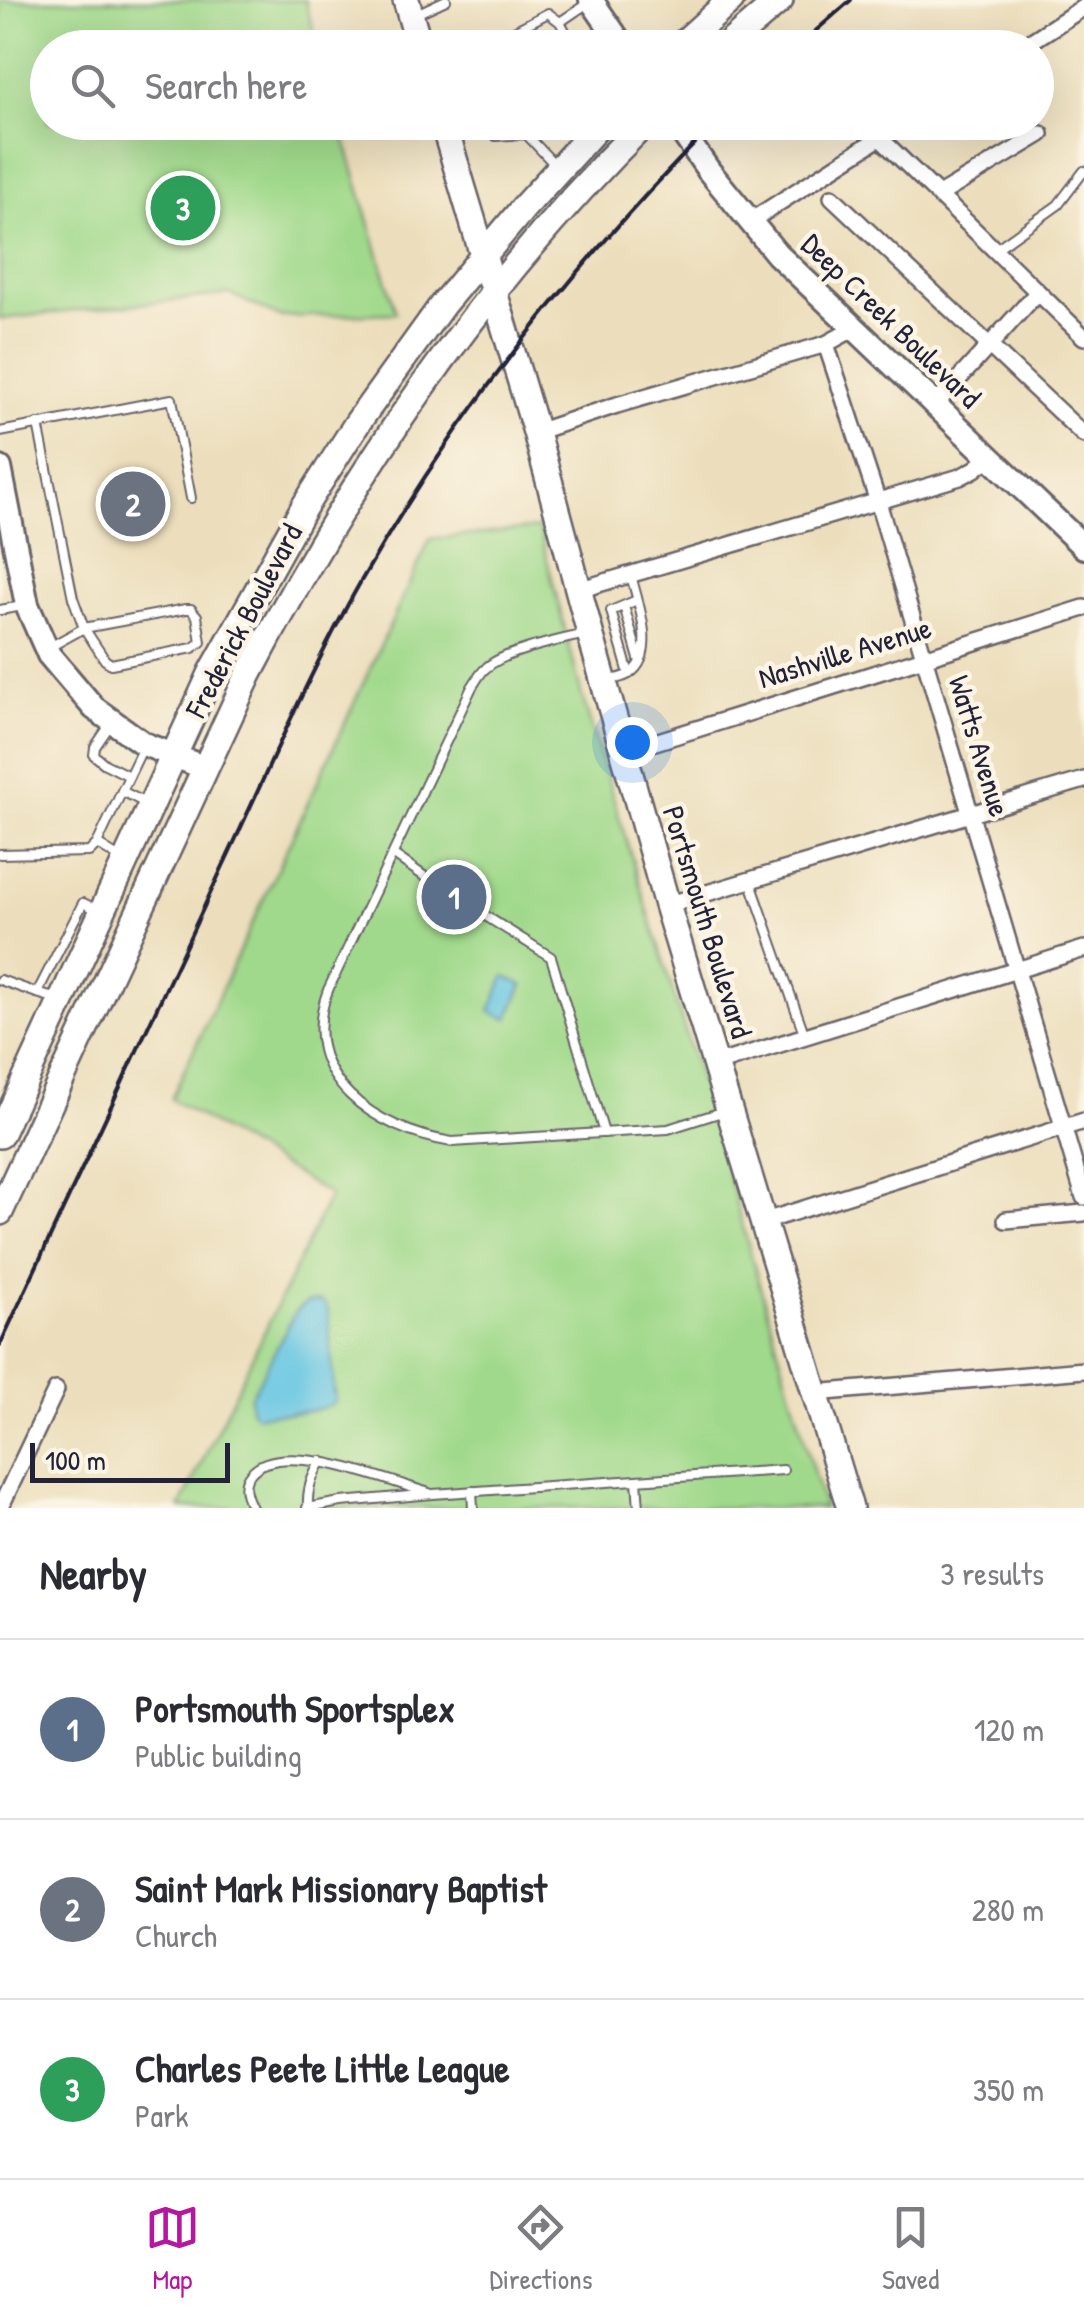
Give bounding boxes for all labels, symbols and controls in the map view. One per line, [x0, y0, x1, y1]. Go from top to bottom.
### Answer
search box [30, 30, 1054, 140]
icon: search [65, 58, 120, 113]
text: Search here [145, 59, 307, 111]
pin: 3 [150, 170, 216, 246]
street label: Deep Creek Boulevard [793, 224, 990, 417]
pin: 2 [100, 466, 166, 542]
street label: Frederick Boulevard [175, 516, 311, 725]
street label: Nashville Avenue [754, 607, 936, 697]
street label: Watts Avenue [940, 670, 1020, 821]
your location [607, 717, 658, 768]
street label: Portsmouth Boulevard [654, 801, 762, 1043]
pin: 1 [422, 860, 486, 934]
scale bar [30, 1438, 230, 1482]
text: 100 m [45, 1441, 106, 1479]
text: Nearby [40, 1545, 147, 1602]
text: 3 results [940, 1552, 1044, 1595]
text: Portsmouth Sportsplex [135, 1682, 455, 1734]
text: 1 [67, 1708, 78, 1751]
text: 120 m [974, 1708, 1044, 1751]
text: Public building [135, 1734, 302, 1777]
text: Saint Mark Missionary Baptist [135, 1862, 547, 1914]
text: 2 [65, 1888, 80, 1931]
text: 280 m [972, 1888, 1044, 1931]
text: Church [135, 1914, 217, 1957]
text: Charles Peete Little League [135, 2042, 510, 2094]
text: 3 [65, 2068, 80, 2111]
text: 350 m [973, 2068, 1044, 2111]
text: Park [135, 2094, 189, 2137]
tab: Map [145, 2200, 200, 2298]
tab: Directions [489, 2200, 592, 2298]
tab: Saved [882, 2200, 939, 2298]

